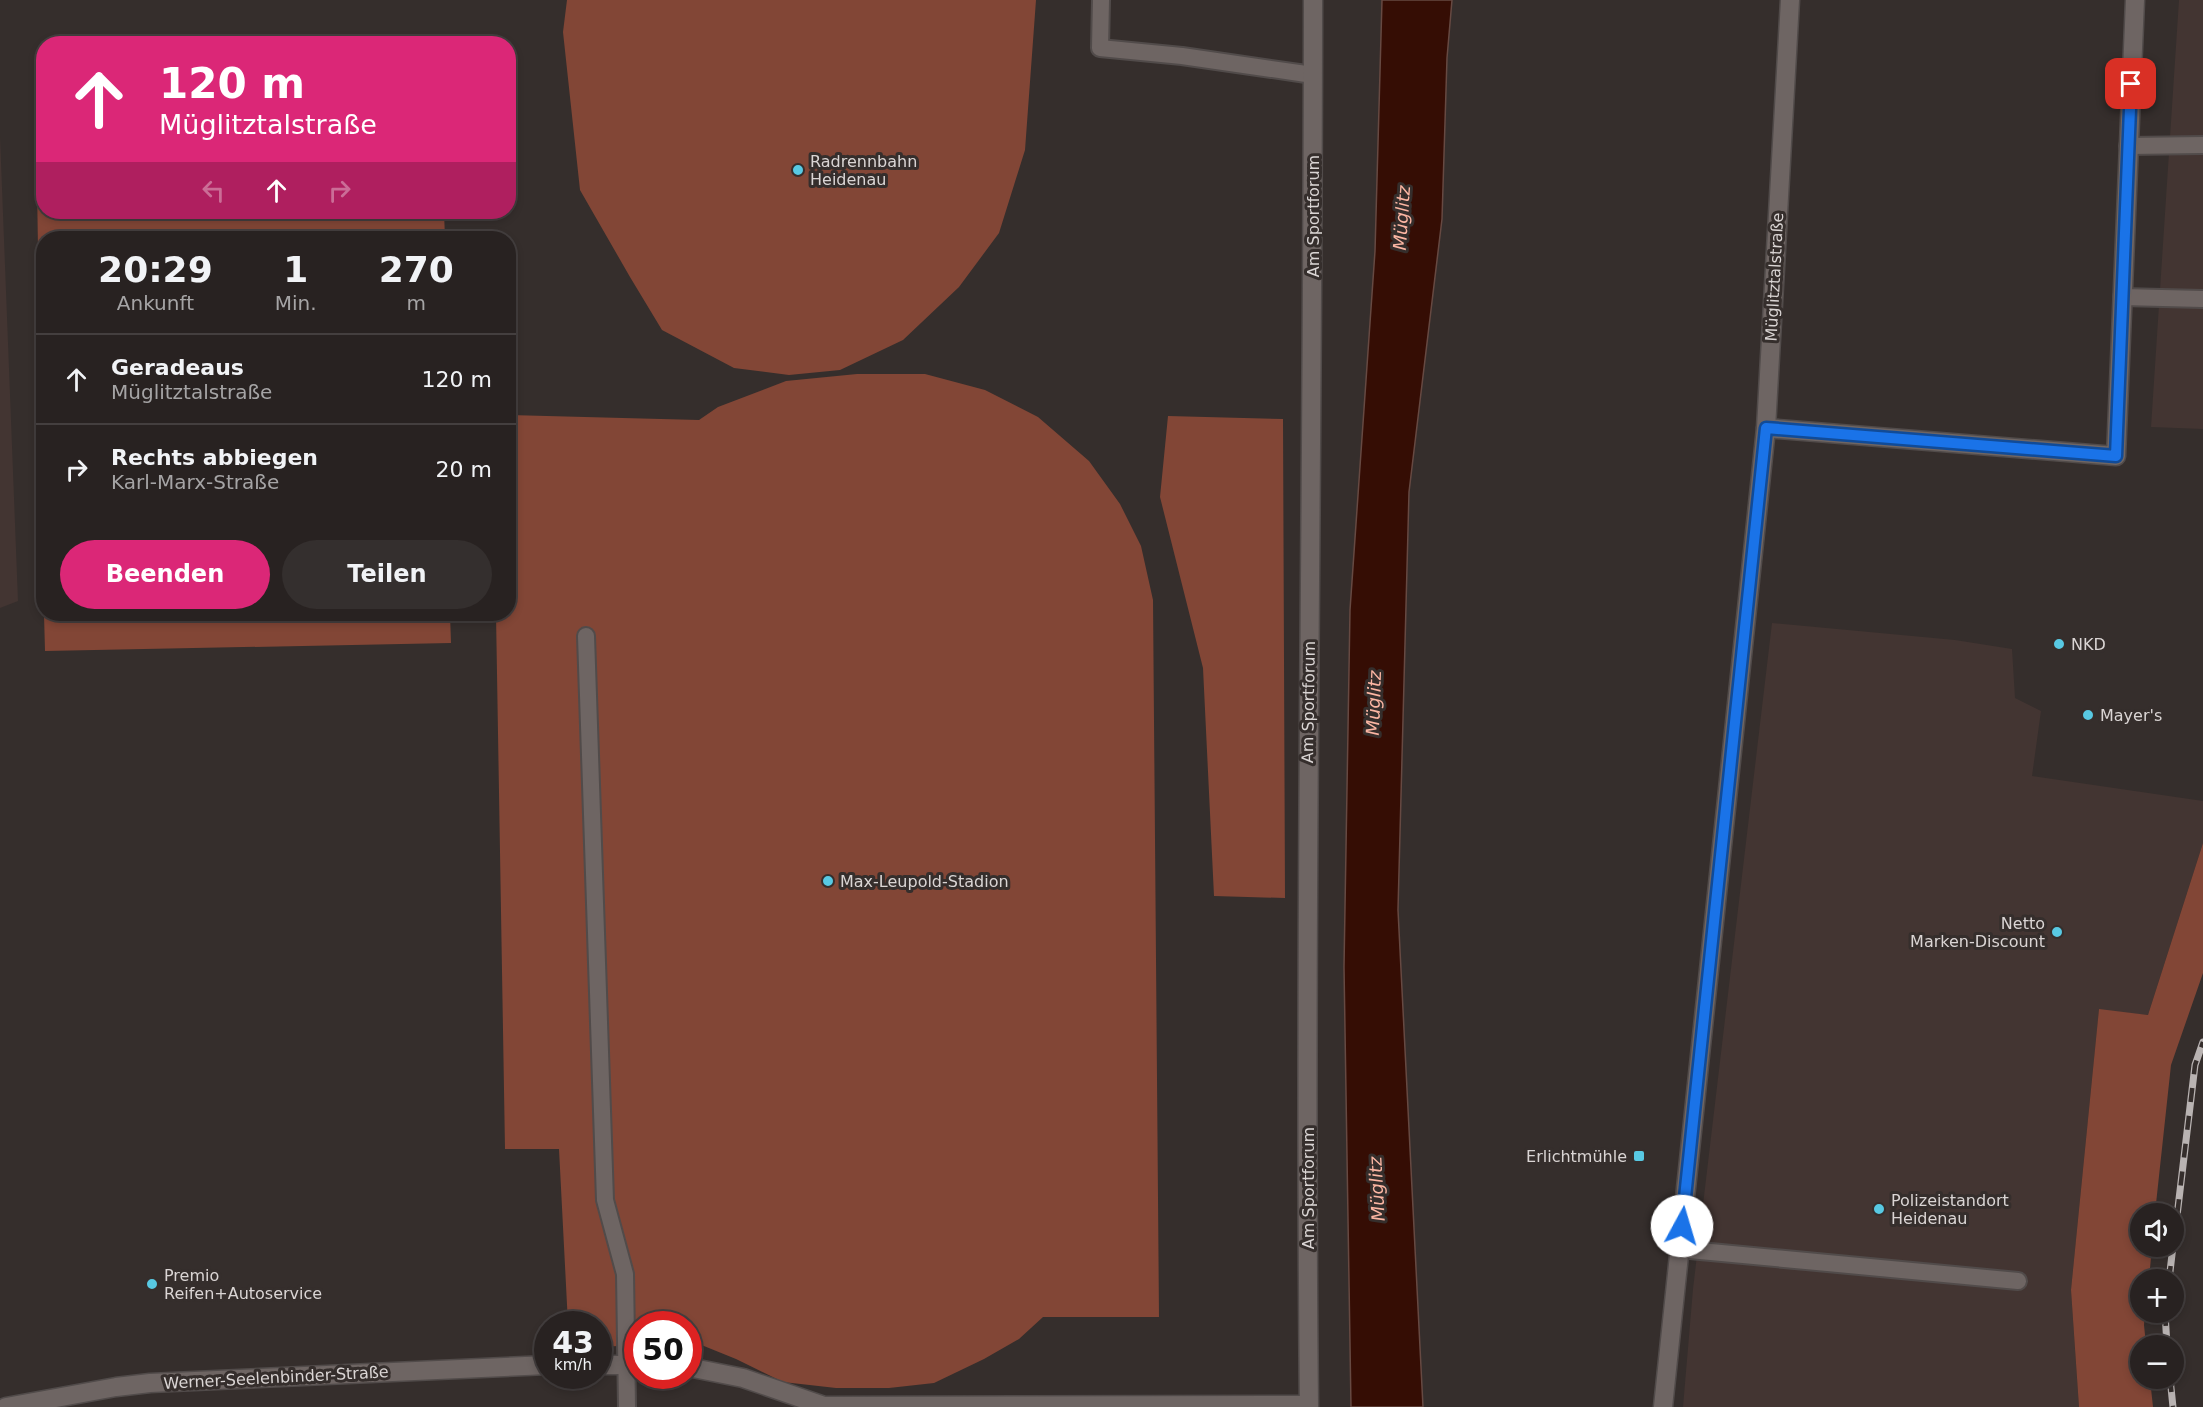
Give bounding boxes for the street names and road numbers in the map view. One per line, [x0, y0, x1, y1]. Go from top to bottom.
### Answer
street label: Am Sportforum [1304, 155, 1323, 277]
street label: Müglitztalstraße [1762, 212, 1787, 342]
street label: Am Sportforum [1298, 641, 1319, 763]
street label: Am Sportforum [1299, 1127, 1318, 1249]
street label: Werner-Seelenbinder-Straße [163, 1362, 389, 1393]

